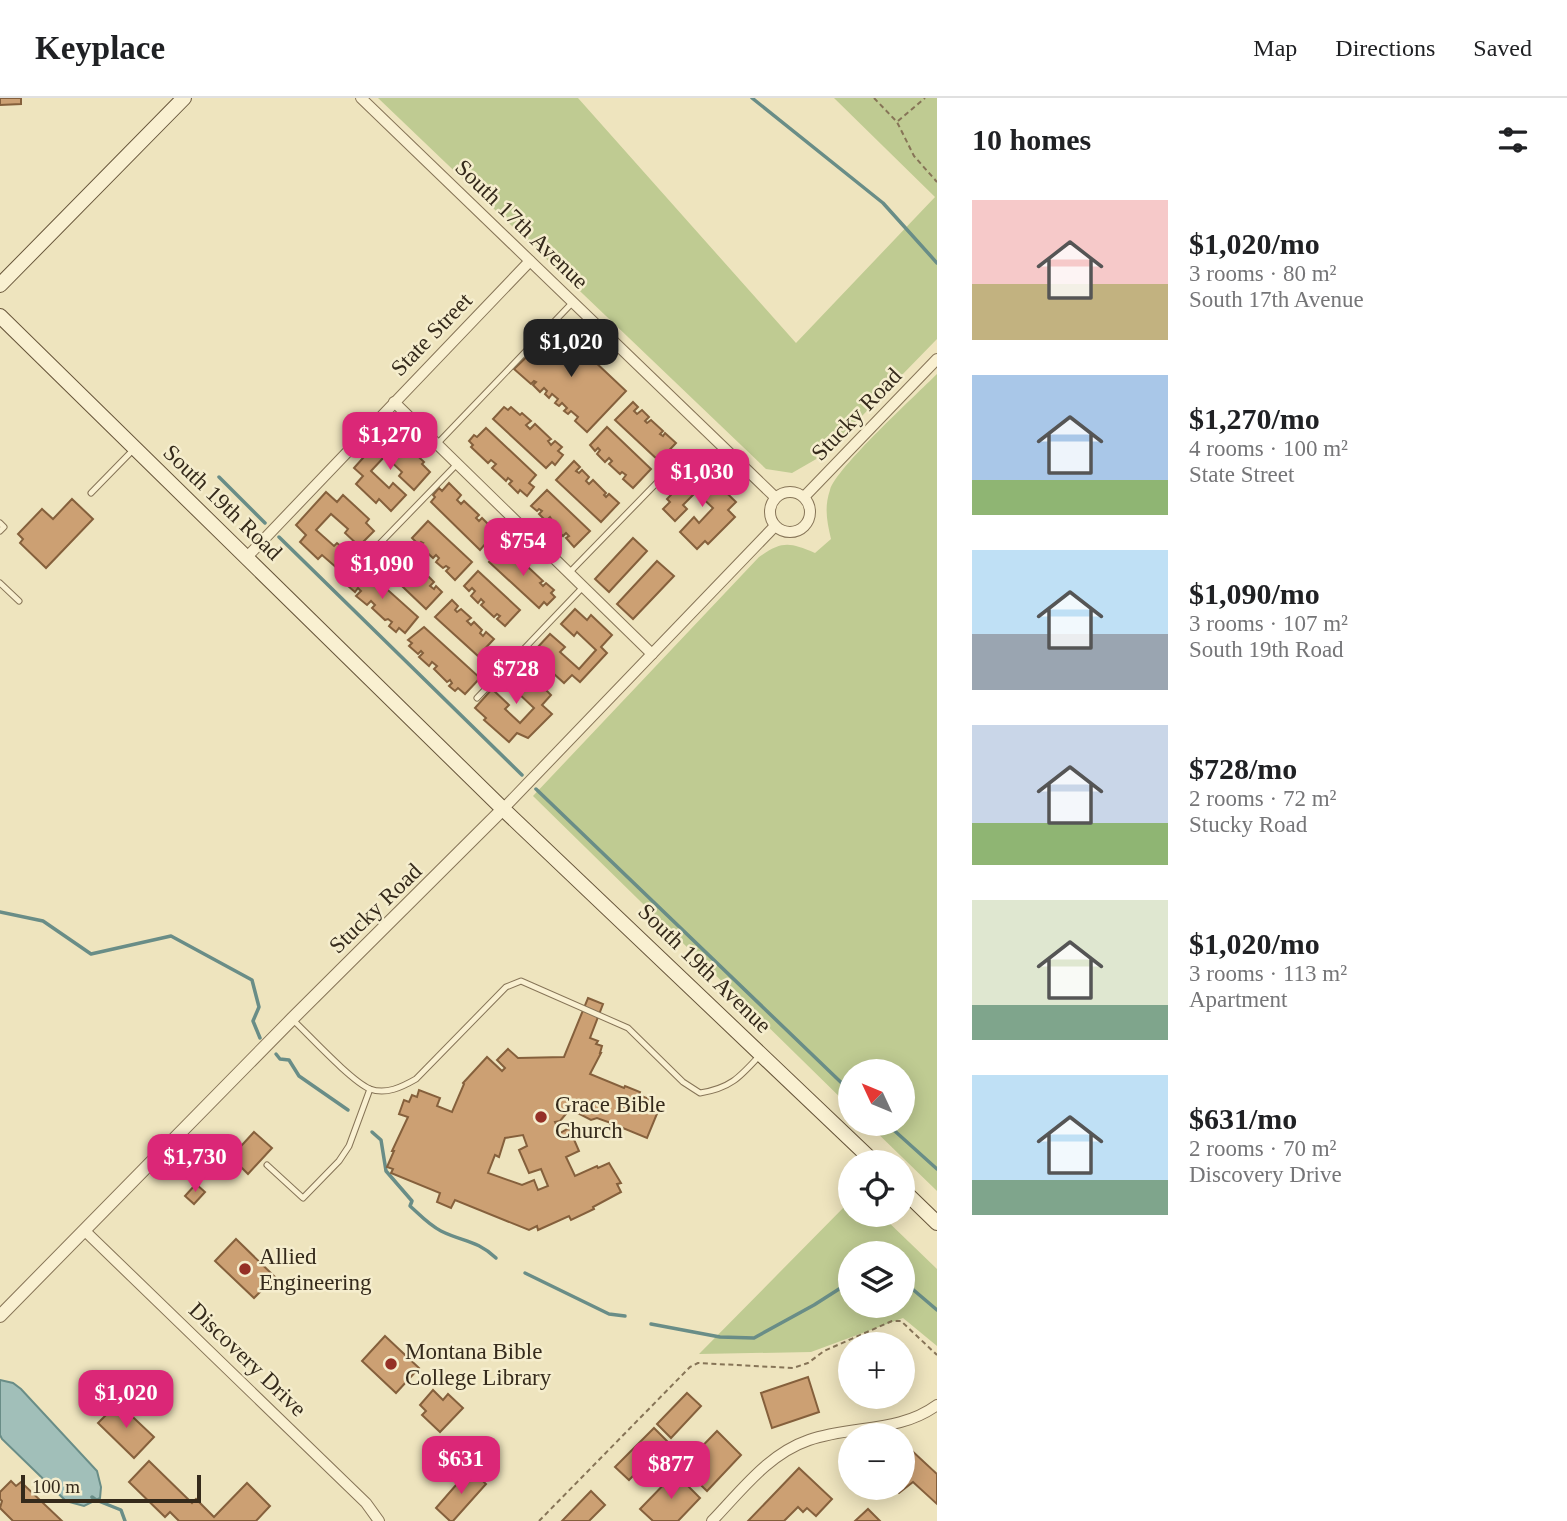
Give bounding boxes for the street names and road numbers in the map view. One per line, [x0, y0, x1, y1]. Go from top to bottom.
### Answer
street label: South 17th Avenue [450, 155, 593, 294]
street label: State Street [386, 287, 477, 381]
street label: Stucky Road [806, 363, 907, 466]
street label: South 19th Road [158, 440, 287, 565]
street label: Stucky Road [324, 858, 427, 958]
street label: South 19th Avenue [633, 899, 776, 1038]
street label: Discovery Drive [184, 1297, 311, 1421]

